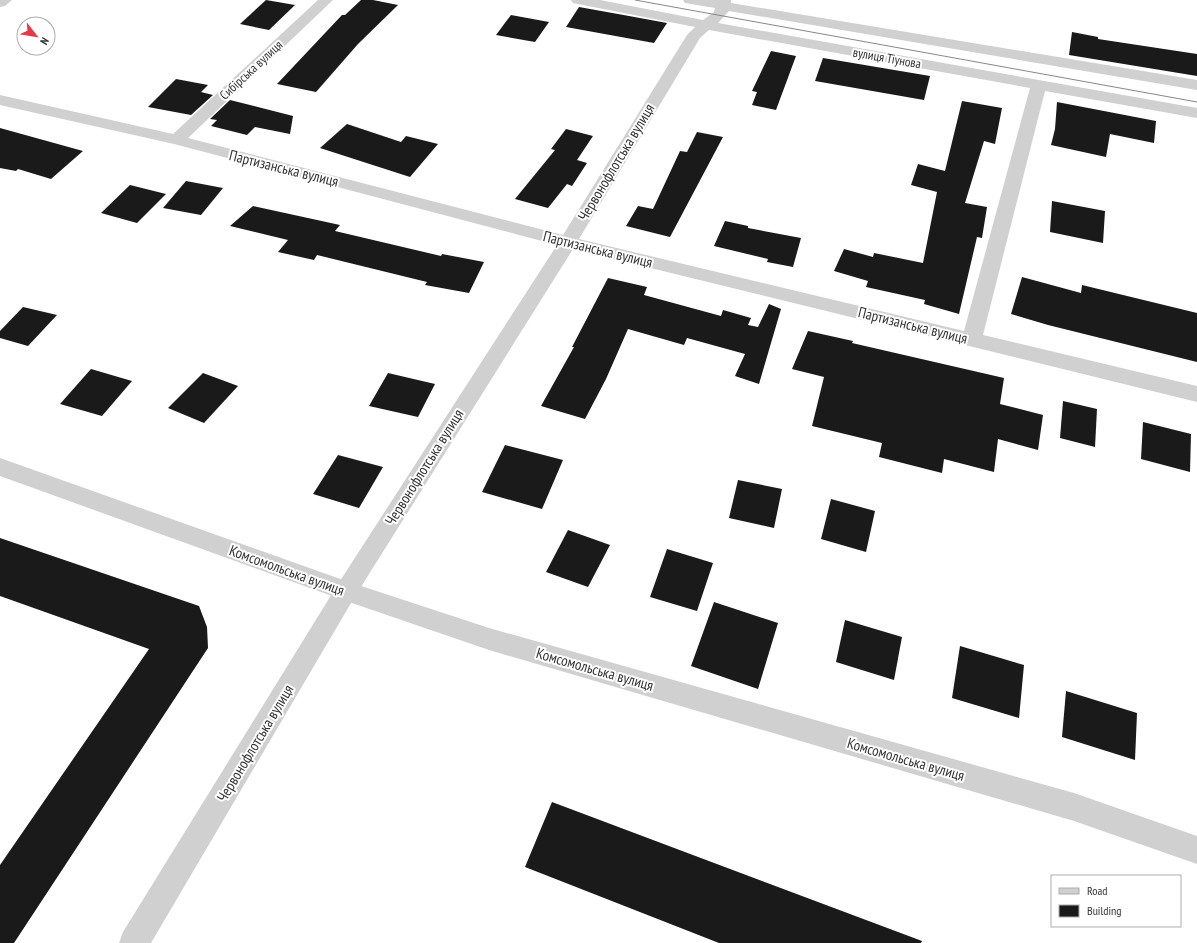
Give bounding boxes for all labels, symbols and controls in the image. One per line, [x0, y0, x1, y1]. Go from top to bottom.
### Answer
north arrow [16, 16, 56, 56]
text: N [37, 35, 52, 47]
street label: Сибірська вулиця [216, 36, 286, 104]
street label: вулиця Тіунова [852, 44, 922, 72]
street label: Червонофлотська вулиця [573, 100, 659, 224]
street label: Партизанська вулиця [227, 145, 341, 191]
street label: Партизанська вулиця [541, 226, 655, 272]
street label: Партизанська вулиця [856, 302, 970, 348]
street label: Червонофлотська вулиця [381, 405, 468, 529]
street label: Комсомольська вулиця [227, 540, 347, 600]
street label: Комсомольська вулиця [534, 643, 656, 695]
street label: Червонофлотська вулиця [212, 681, 298, 805]
street label: Комсомольська вулиця [845, 733, 967, 785]
legend [1051, 875, 1181, 927]
text: Road [1087, 883, 1107, 898]
text: Building [1087, 903, 1122, 918]

